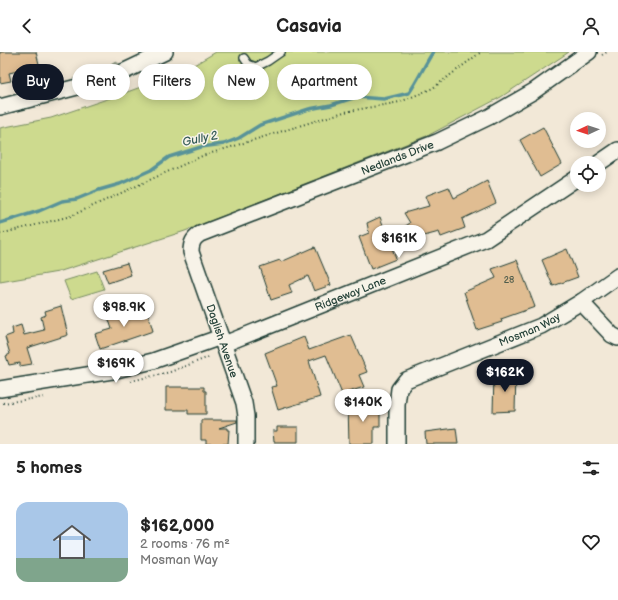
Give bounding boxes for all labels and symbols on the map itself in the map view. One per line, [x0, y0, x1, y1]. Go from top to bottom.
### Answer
north arrow [570, 112, 606, 148]
water label: Gully 2 [181, 128, 219, 150]
street label: Nedlands Drive [359, 137, 436, 177]
pin: $161K [371, 225, 427, 259]
street label: Ridgeway Lane [313, 273, 388, 313]
house number: 28 [504, 275, 514, 286]
pin: $98.9K [91, 294, 157, 328]
street label: Daglish Avenue [203, 303, 241, 380]
street label: Mosman Way [497, 310, 562, 349]
pin: $169K [88, 350, 144, 384]
pin: $162K [477, 359, 533, 393]
pin: $140K [335, 389, 391, 423]

